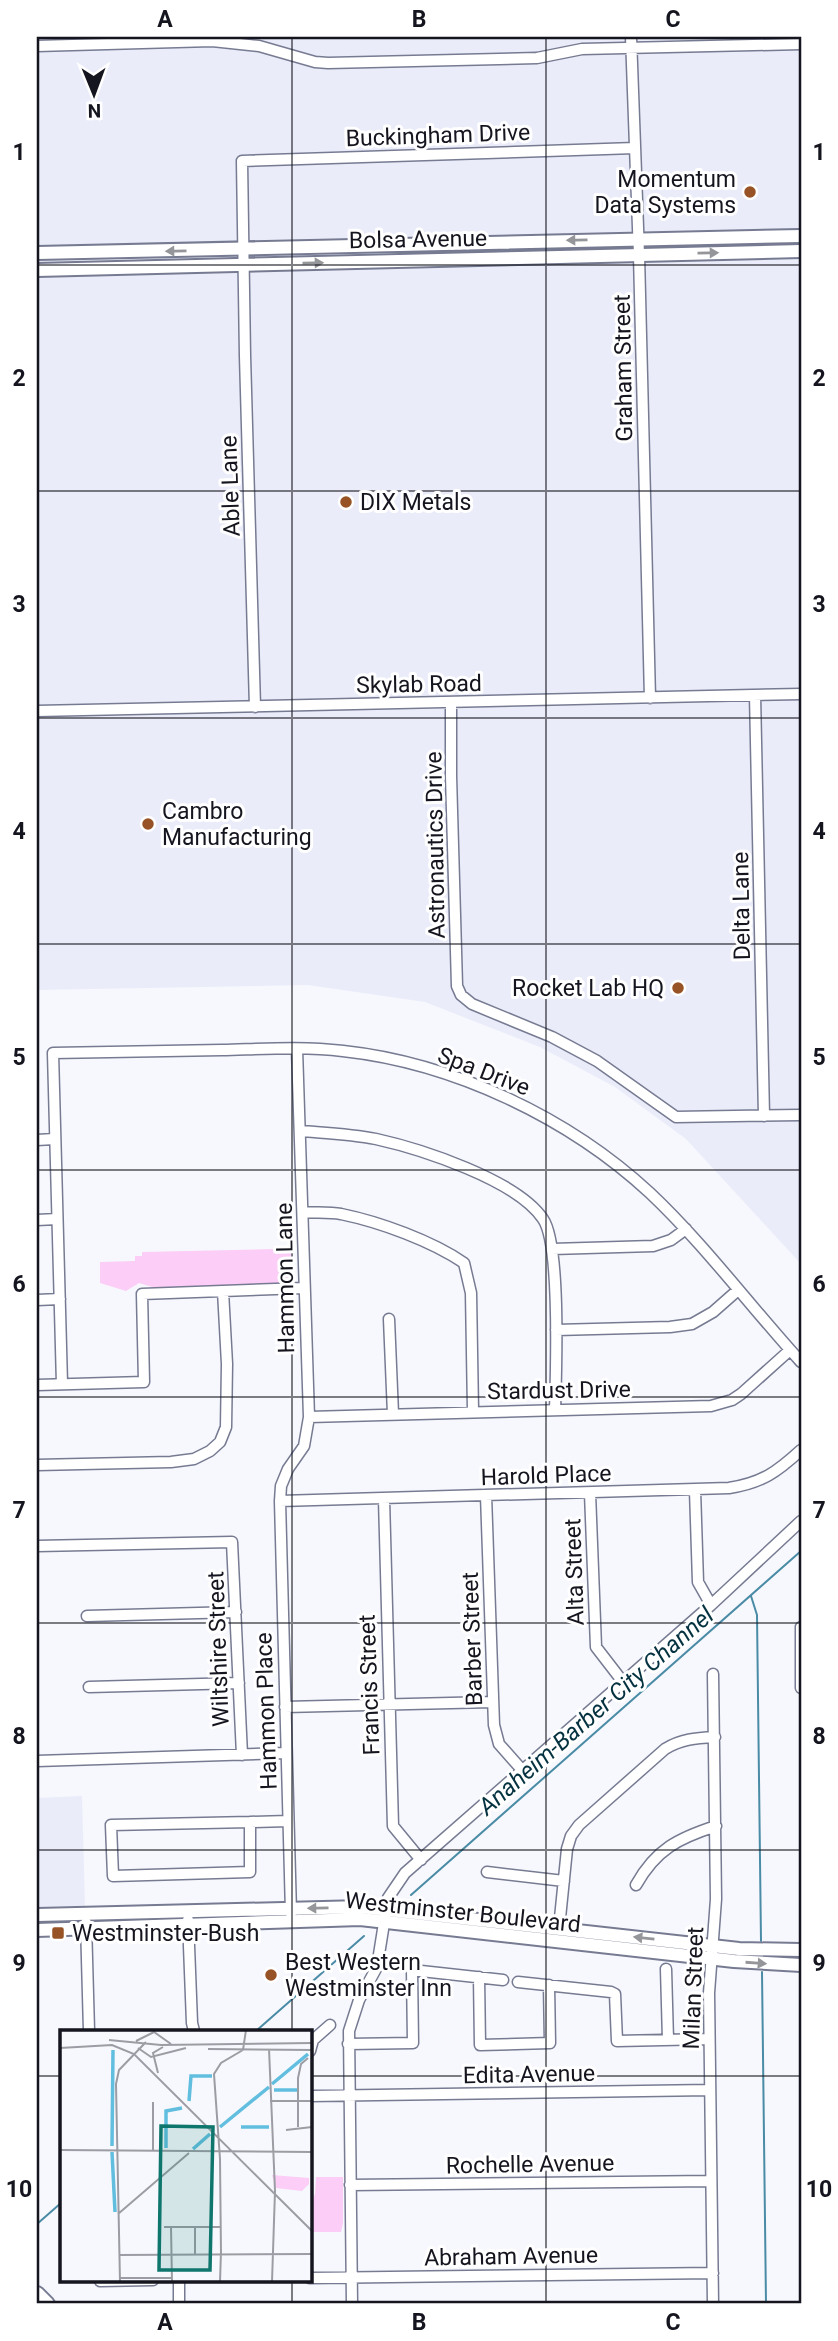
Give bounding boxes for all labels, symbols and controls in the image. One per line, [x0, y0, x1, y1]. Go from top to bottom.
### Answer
text: A [157, 6, 173, 33]
text: B [412, 6, 426, 33]
text: C [665, 6, 681, 33]
north arrow [60, 60, 130, 130]
text: N [87, 99, 101, 122]
street label: Buckingham Drive [345, 119, 531, 152]
text: 1 [12, 139, 26, 166]
text: 1 [812, 139, 826, 166]
place label: Momentum Data Systems [594, 166, 736, 219]
marker: Momentum Data Systems [742, 184, 758, 200]
street label: Bolsa Avenue [349, 225, 487, 254]
one-way arrow [565, 234, 587, 246]
one-way arrow [165, 245, 187, 256]
one-way arrow [697, 247, 719, 259]
one-way arrow [302, 257, 324, 269]
street label: Graham Street [609, 294, 638, 442]
text: 2 [12, 365, 26, 392]
text: 2 [812, 365, 826, 392]
street label: Able Lane [215, 435, 246, 537]
place label: DIX Metals [360, 489, 471, 516]
marker: DIX Metals [338, 494, 354, 510]
text: 3 [12, 591, 26, 618]
text: 3 [812, 591, 826, 618]
street label: Skylab Road [356, 670, 482, 699]
street label: Astronautics Drive [420, 751, 451, 939]
place label: Cambro Manufacturing [162, 798, 312, 851]
marker: Cambro Manufacturing [140, 816, 156, 832]
text: 4 [12, 818, 26, 845]
text: 4 [812, 818, 826, 845]
street label: Delta Lane [727, 852, 756, 960]
place label: Rocket Lab HQ [512, 975, 664, 1002]
marker: Rocket Lab HQ [670, 980, 686, 996]
street label: Spa Drive [434, 1042, 534, 1101]
text: 5 [12, 1044, 26, 1071]
text: 5 [812, 1044, 826, 1071]
street label: Hammon Lane [271, 1202, 300, 1354]
text: 6 [12, 1271, 26, 1298]
text: 6 [812, 1271, 826, 1298]
street label: Stardust Drive [487, 1376, 631, 1405]
street label: Harold Place [480, 1460, 612, 1491]
text: 7 [12, 1497, 26, 1524]
text: 7 [812, 1497, 826, 1524]
street label: Alta Street [559, 1518, 590, 1626]
street label: Wiltshire Street [202, 1571, 235, 1727]
street label: Barber Street [457, 1572, 488, 1706]
water label: Anaheim-Barber City Channel [472, 1601, 720, 1821]
street label: Francis Street [354, 1614, 385, 1756]
street label: Hammon Place [250, 1632, 283, 1790]
text: 8 [12, 1723, 26, 1750]
text: 8 [812, 1723, 826, 1750]
street label: Westminster Boulevard [344, 1887, 582, 1938]
one-way arrow [307, 1903, 329, 1914]
place label: Westminster-Bush [72, 1920, 259, 1947]
marker: Westminster-Bush [50, 1925, 66, 1941]
street label: Milan Street [678, 1926, 709, 2050]
one-way arrow [633, 1932, 655, 1943]
place label: Best Western Westminster Inn [285, 1949, 452, 2002]
text: 9 [12, 1950, 26, 1977]
text: 9 [812, 1950, 826, 1977]
one-way arrow [745, 1958, 767, 1969]
marker: Best Western Westminster Inn [263, 1967, 279, 1983]
inset map [60, 2030, 312, 2282]
street label: Edita Avenue [463, 2060, 595, 2089]
street label: Rochelle Avenue [446, 2150, 614, 2179]
text: 10 [6, 2176, 32, 2203]
text: 10 [806, 2176, 832, 2203]
street label: Abraham Avenue [424, 2241, 598, 2272]
text: A [157, 2309, 173, 2336]
text: B [412, 2309, 426, 2336]
text: C [665, 2309, 681, 2336]

